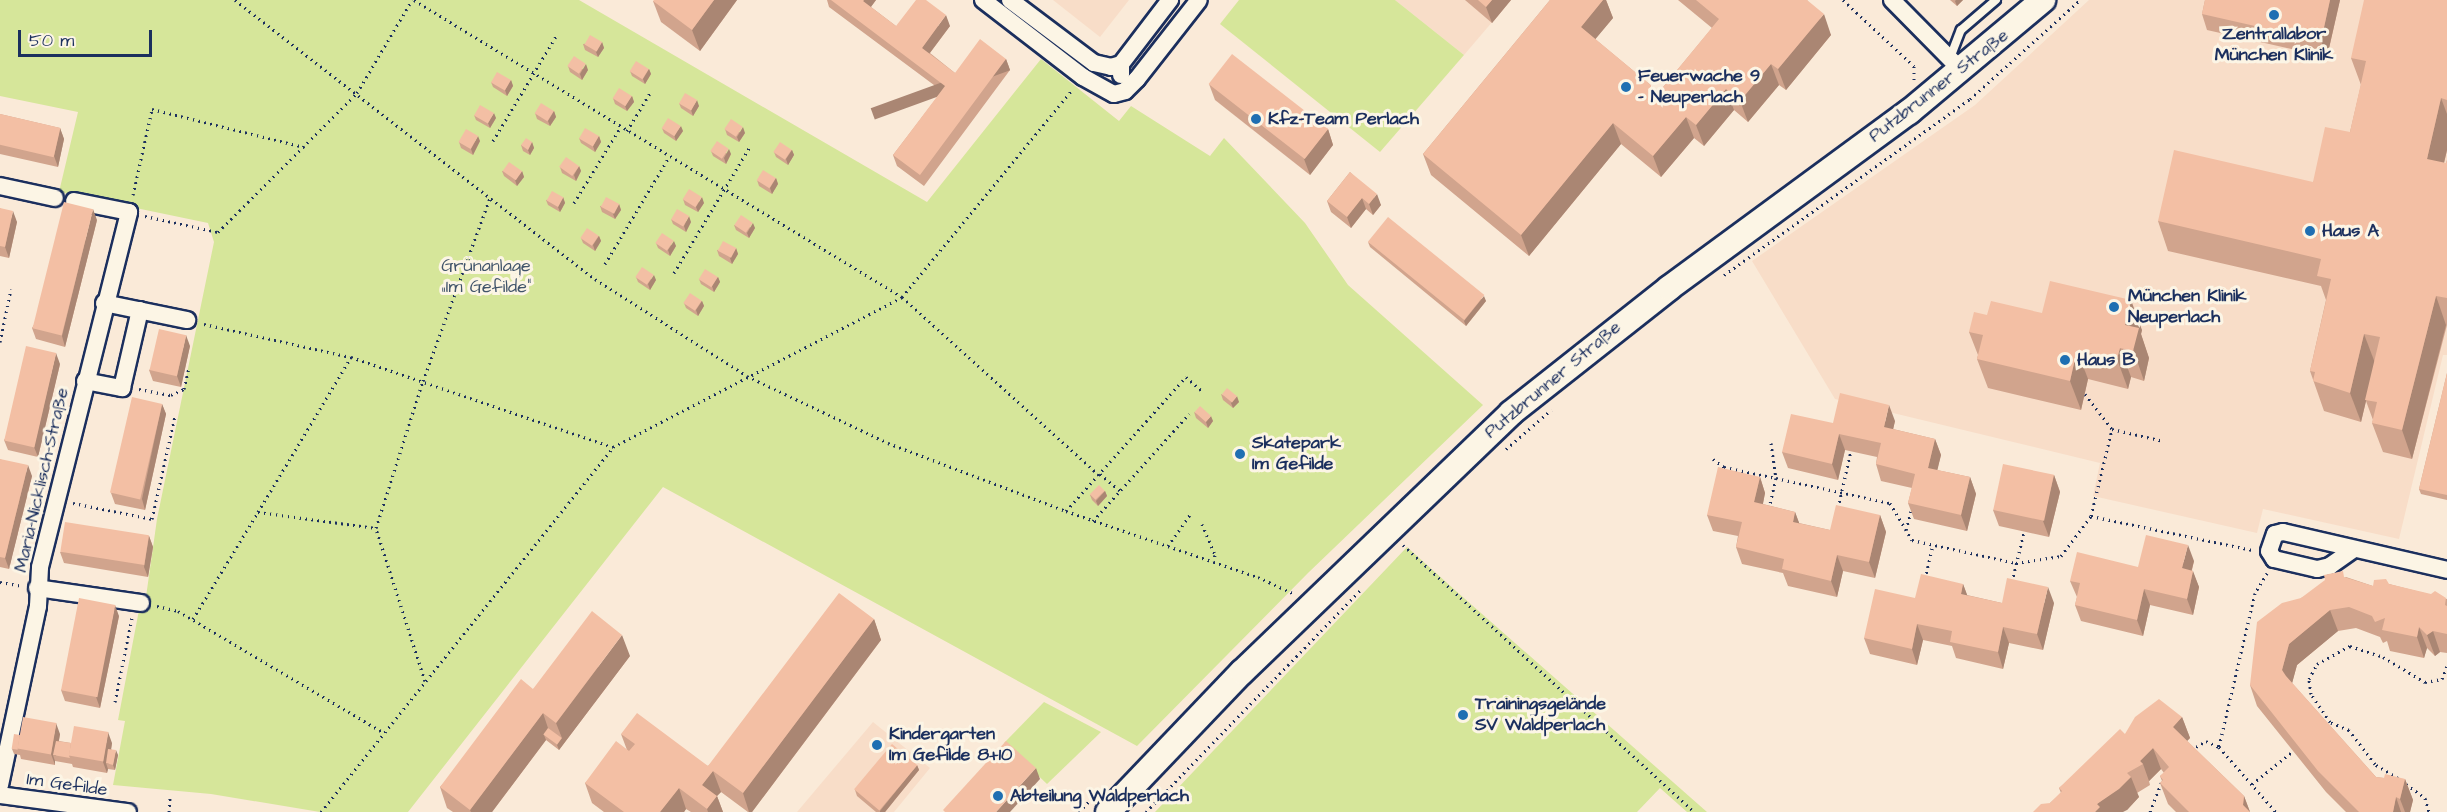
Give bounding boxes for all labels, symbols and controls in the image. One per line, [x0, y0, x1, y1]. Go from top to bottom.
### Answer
marker: Zentrallabor München Klinik [2267, 8, 2281, 22]
scale bar [21, 18, 154, 56]
place label: Zentrallabor München Klinik [2215, 24, 2333, 66]
street label: Putzbrunner Straße [1865, 25, 2013, 147]
text: 50 m [29, 28, 74, 53]
place label: Feuerwache 9 - Neuperlach [1638, 66, 1760, 109]
marker: Feuerwache 9 - Neuperlach [1619, 80, 1633, 94]
place label: Kfz-Team Perlach [1268, 108, 1419, 130]
marker: Kfz-Team Perlach [1249, 112, 1263, 126]
place label: Haus A [2322, 220, 2379, 242]
marker: Haus A [2303, 224, 2317, 238]
park label: Grünanlage „Im Gefilde“ [441, 256, 531, 298]
place label: München Klinik Neuperlach [2128, 286, 2247, 328]
marker: München Klinik Neuperlach [2105, 298, 2123, 316]
street label: Putzbrunner Straße [1480, 317, 1626, 443]
place label: Haus B [2077, 349, 2135, 371]
marker: Haus B [2058, 353, 2072, 367]
street label: Maria-Nicklisch-Straße [10, 386, 74, 574]
place label: Skatepark Im Gefilde [1252, 433, 1341, 476]
marker: Skatepark Im Gefilde [1233, 447, 1247, 461]
place label: Trainingsgelände SV Waldperlach [1475, 694, 1606, 736]
marker: Trainingsgelände SV Waldperlach [1456, 708, 1470, 722]
place label: Kindergarten Im Gefilde 8+10 [889, 724, 1012, 766]
marker: Kindergarten Im Gefilde 8+10 [870, 738, 884, 752]
street label: Im Gefilde [25, 769, 109, 801]
place label: Abteilung Waldperlach [1010, 785, 1189, 807]
marker: Abteilung Waldperlach [991, 789, 1005, 803]

